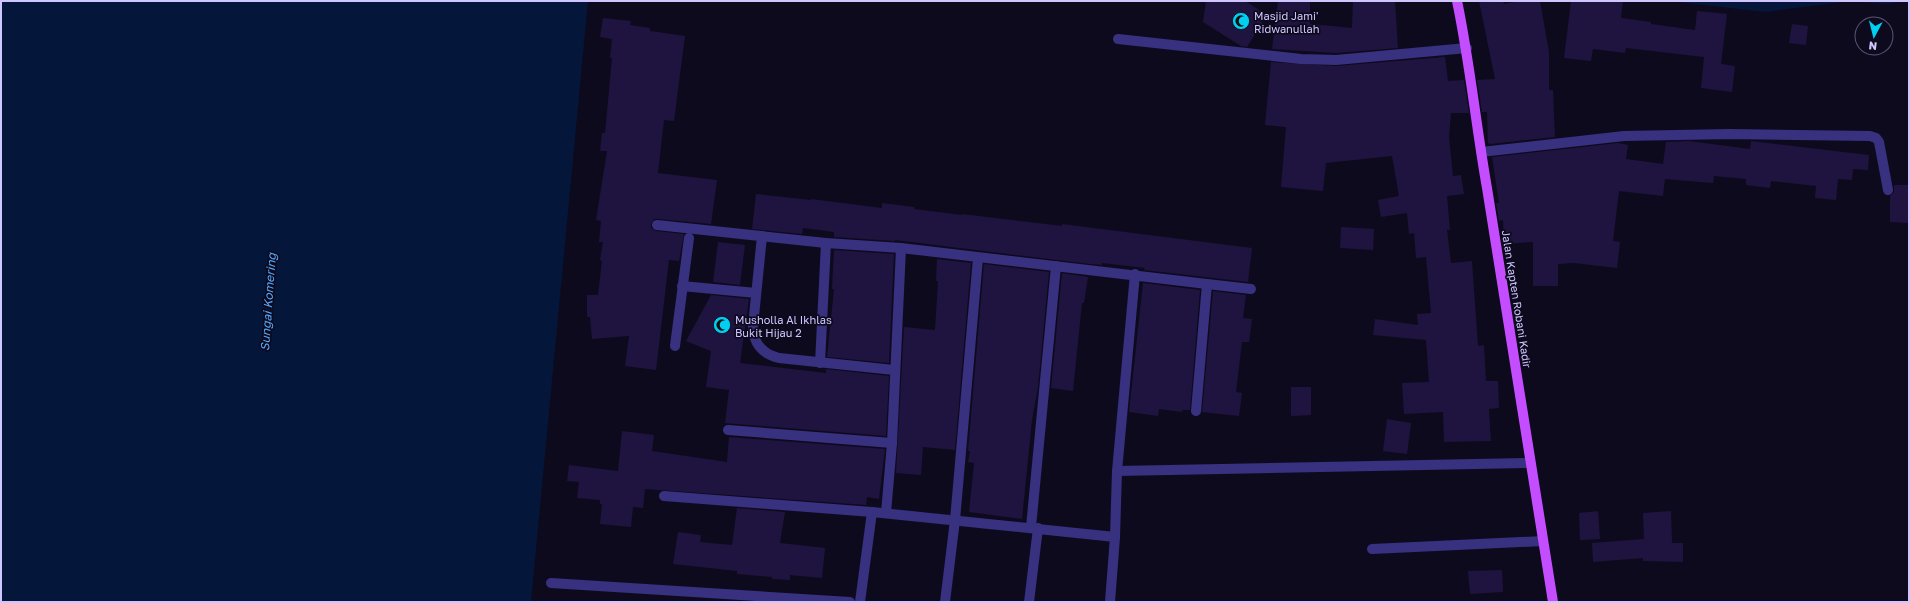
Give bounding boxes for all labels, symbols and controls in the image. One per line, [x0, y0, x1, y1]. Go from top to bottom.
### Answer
place label: Masjid Jami' Ridwanullah [1254, 9, 1320, 35]
mosque icon: Masjid Jami' Ridwanullah [1231, 11, 1251, 31]
north arrow [1854, 16, 1894, 56]
text: N [1868, 39, 1878, 53]
street label: Jalan Kapten Robani Kadir [1500, 229, 1534, 370]
water label: Sungai Komering [257, 251, 279, 351]
place label: Musholla Al Ikhlas Bukit Hijau 2 [735, 313, 832, 339]
mosque icon: Musholla Al Ikhlas Bukit Hijau 2 [712, 315, 732, 335]

